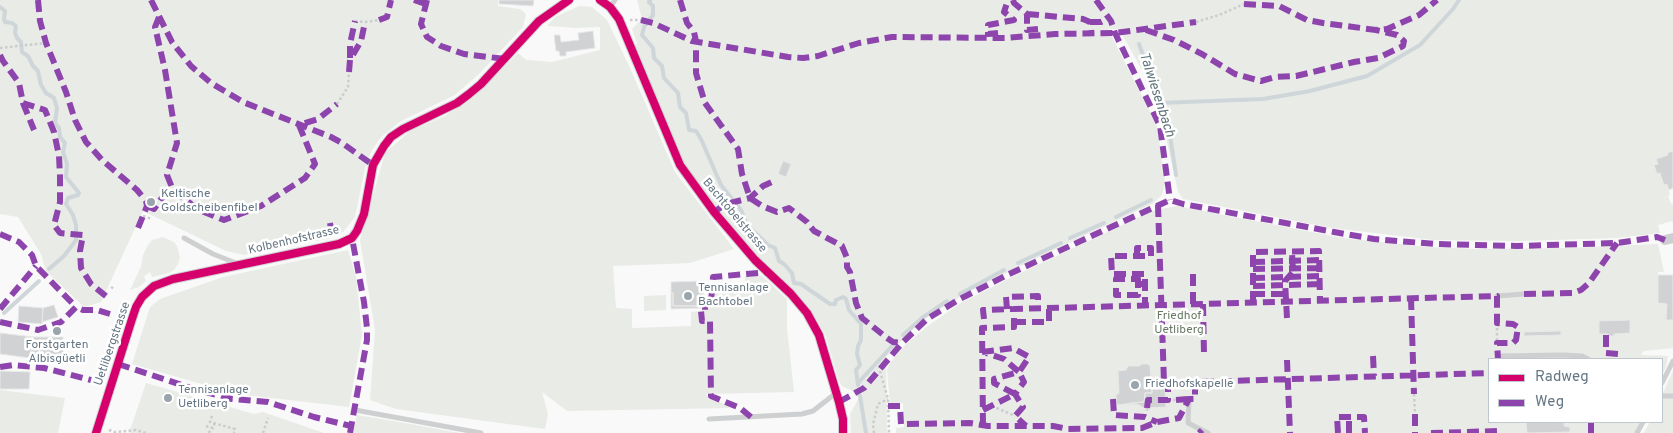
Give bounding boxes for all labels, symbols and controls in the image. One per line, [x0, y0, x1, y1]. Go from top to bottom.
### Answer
water label: Talwiesenbach [1134, 50, 1178, 140]
street label: Bachtobelstrasse [699, 176, 769, 256]
place label: Keltische Goldscheibenfibel [161, 188, 258, 216]
marker: Keltische Goldscheibenfibel [145, 196, 157, 208]
street label: Kolbenhofstrasse [247, 224, 341, 258]
place label: Tennisanlage Bachtobel [698, 282, 769, 310]
marker: Tennisanlage Bachtobel [682, 290, 694, 302]
street label: Uetlibergstrasse [92, 300, 134, 388]
park label: Friedhof Uetliberg [1154, 310, 1204, 338]
marker: Forstgarten Albisgüetli [51, 325, 63, 337]
place label: Forstgarten Albisgüetli [26, 339, 88, 367]
legend [1488, 358, 1663, 423]
text: Radweg [1535, 368, 1589, 387]
place label: Friedhofskapelle [1145, 378, 1233, 392]
marker: Friedhofskapelle [1129, 379, 1141, 391]
place label: Tennisanlage Uetliberg [178, 384, 249, 412]
marker: Tennisanlage Uetliberg [162, 392, 174, 404]
text: Weg [1535, 393, 1564, 412]

